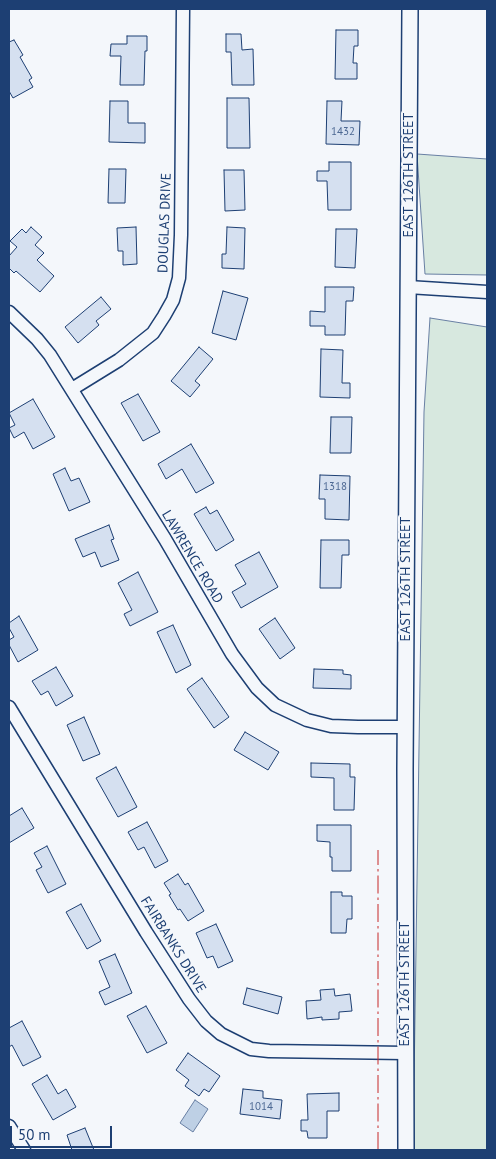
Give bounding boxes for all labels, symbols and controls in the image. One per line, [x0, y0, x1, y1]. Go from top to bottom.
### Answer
street label: EAST 126TH STREET [401, 113, 417, 237]
house number: 1432 [331, 125, 355, 139]
street label: DOUGLAS DRIVE [155, 173, 175, 273]
house number: 1318 [323, 480, 347, 494]
street label: LAWRENCE ROAD [158, 507, 226, 607]
street label: EAST 126TH STREET [398, 517, 414, 641]
street label: FAIRBANKS DRIVE [137, 894, 209, 996]
street label: EAST 126TH STREET [397, 922, 413, 1046]
house number: 1014 [249, 1100, 273, 1114]
scale bar [12, 1116, 115, 1148]
text: 50 m [18, 1125, 51, 1144]

